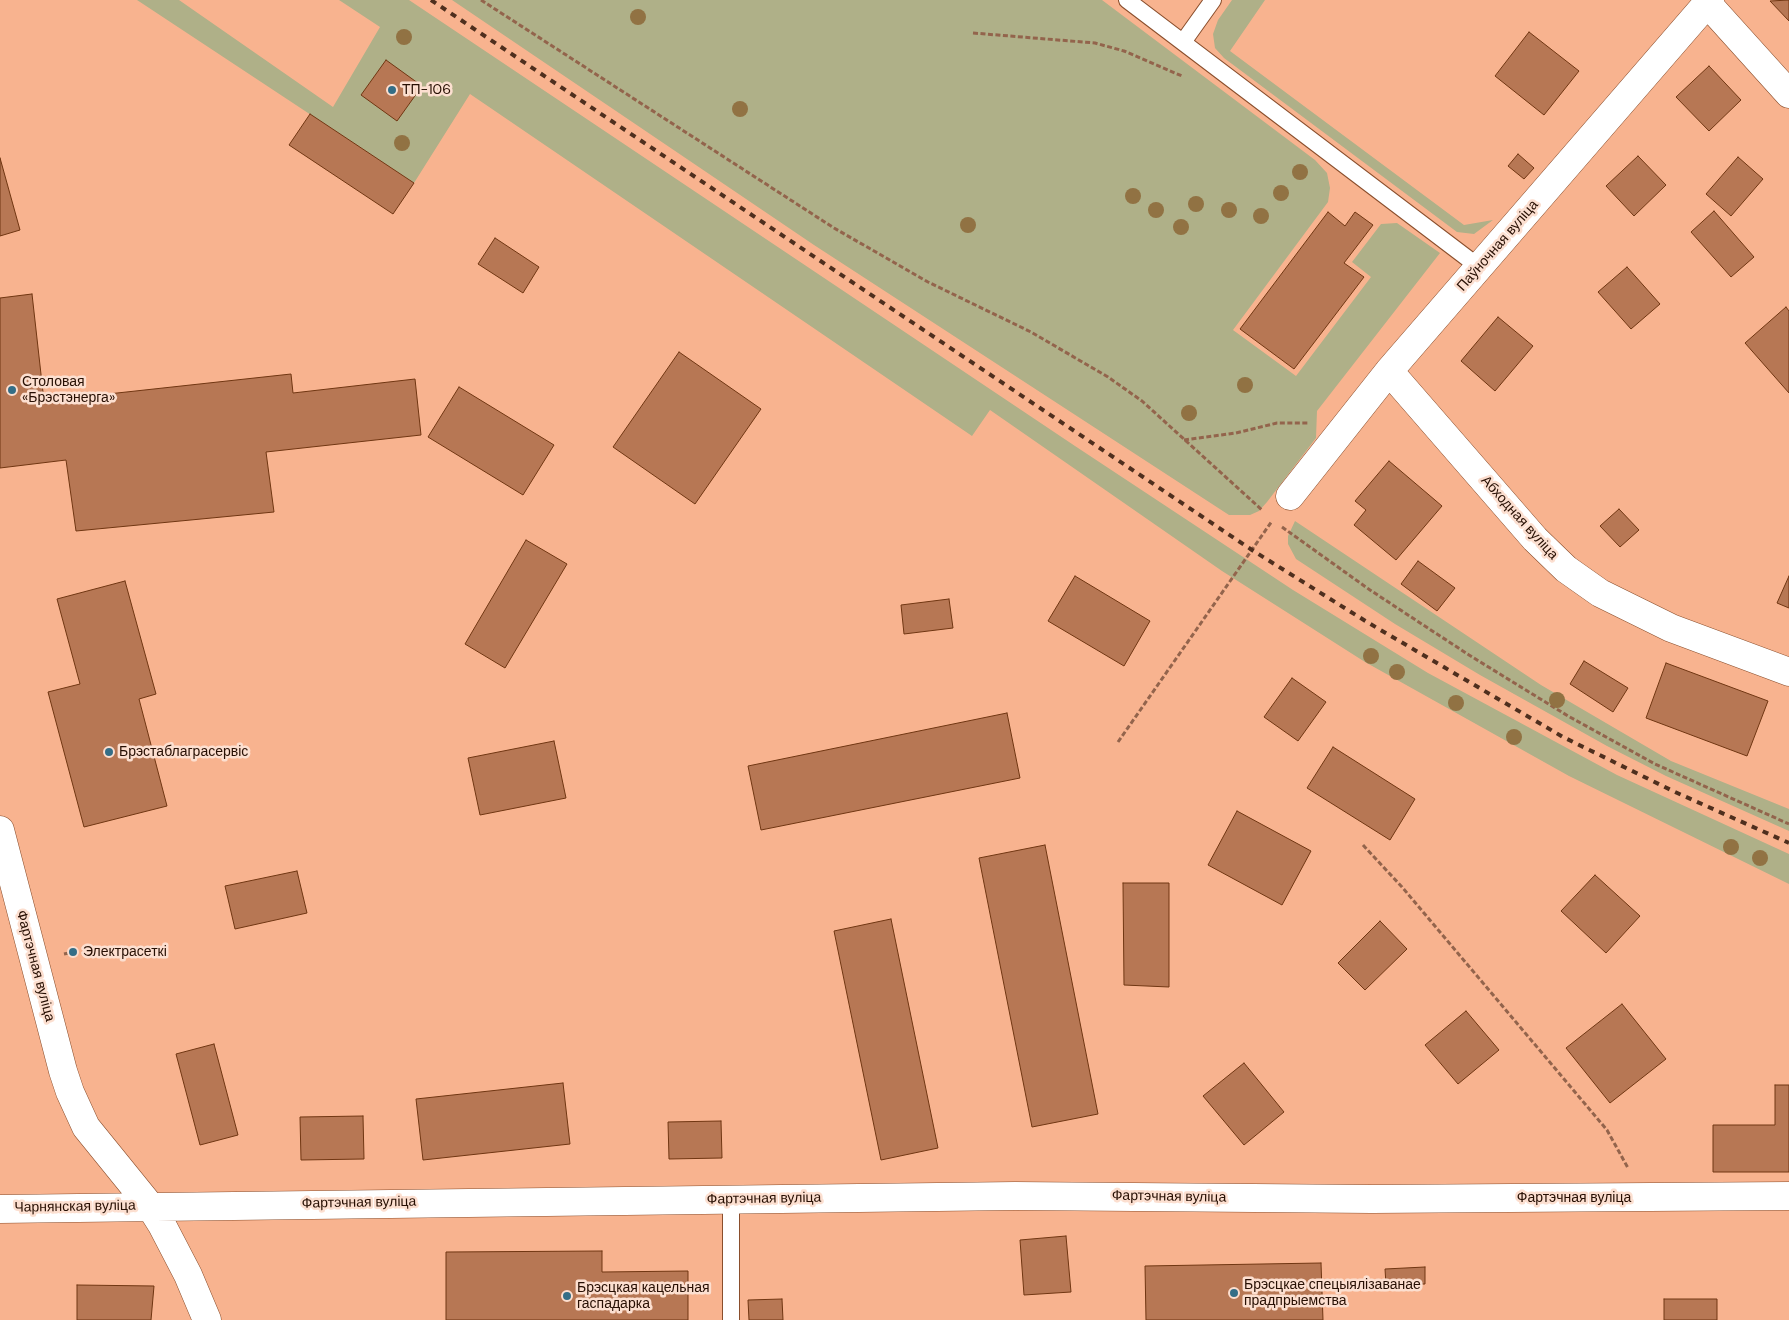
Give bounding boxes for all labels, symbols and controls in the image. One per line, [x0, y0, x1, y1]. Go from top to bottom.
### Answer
place label: ТП-106 [402, 82, 451, 98]
marker: ТП-106 [386, 84, 398, 96]
street label: Паўночная вуліца [1454, 197, 1542, 295]
place label: Столовая «Брэстэнерга» [22, 374, 115, 407]
marker: Столовая «Брэстэнерга» [6, 384, 18, 396]
street label: Абходная вуліца [1477, 473, 1561, 563]
place label: Брэстаблаграсервіс [119, 744, 248, 760]
marker: Брэстаблаграсервіс [103, 746, 115, 758]
street label: Фартэчная вуліца [12, 909, 58, 1023]
place label: Электрасеткі [83, 944, 167, 960]
marker: Электрасеткі [67, 946, 79, 958]
street label: Фартэчная вуліца [1112, 1188, 1226, 1206]
street label: Фартэчная вуліца [707, 1190, 821, 1208]
street label: Фартэчная вуліца [1517, 1190, 1631, 1206]
street label: Фартэчная вуліца [302, 1194, 416, 1212]
street label: Чарнянская вуліца [14, 1198, 136, 1216]
place label: Брэсцкае спецыялізаванае прадпрыемства [1244, 1277, 1421, 1310]
place label: Брэсцкая кацельная гаспадарка [577, 1280, 710, 1312]
marker: Брэсцкае спецыялізаванае прадпрыемства [1228, 1287, 1240, 1299]
marker: Брэсцкая кацельная гаспадарка [561, 1290, 573, 1302]

